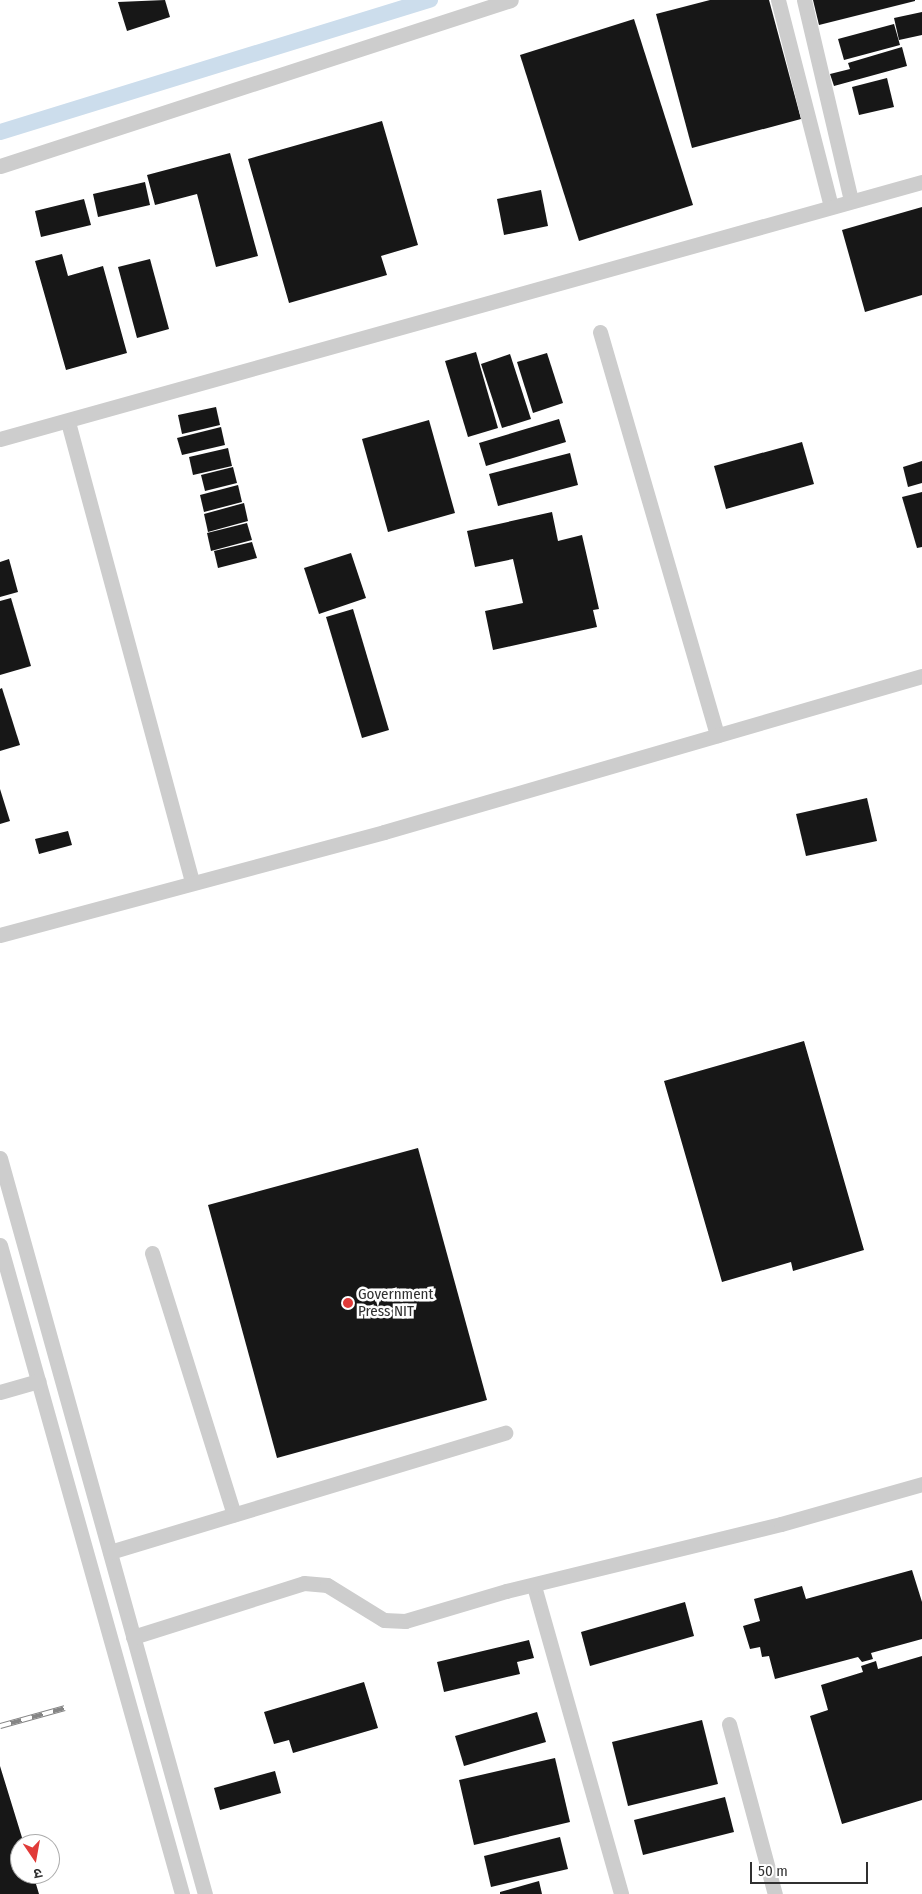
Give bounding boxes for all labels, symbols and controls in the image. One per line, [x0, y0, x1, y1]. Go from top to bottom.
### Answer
place label: Government Press NIT [358, 1285, 433, 1320]
marker: Government Press NIT [342, 1297, 354, 1309]
north arrow [10, 1834, 60, 1884]
scale bar [752, 1852, 870, 1884]
text: 50 m [758, 1862, 788, 1880]
text: उ [32, 1864, 44, 1882]

